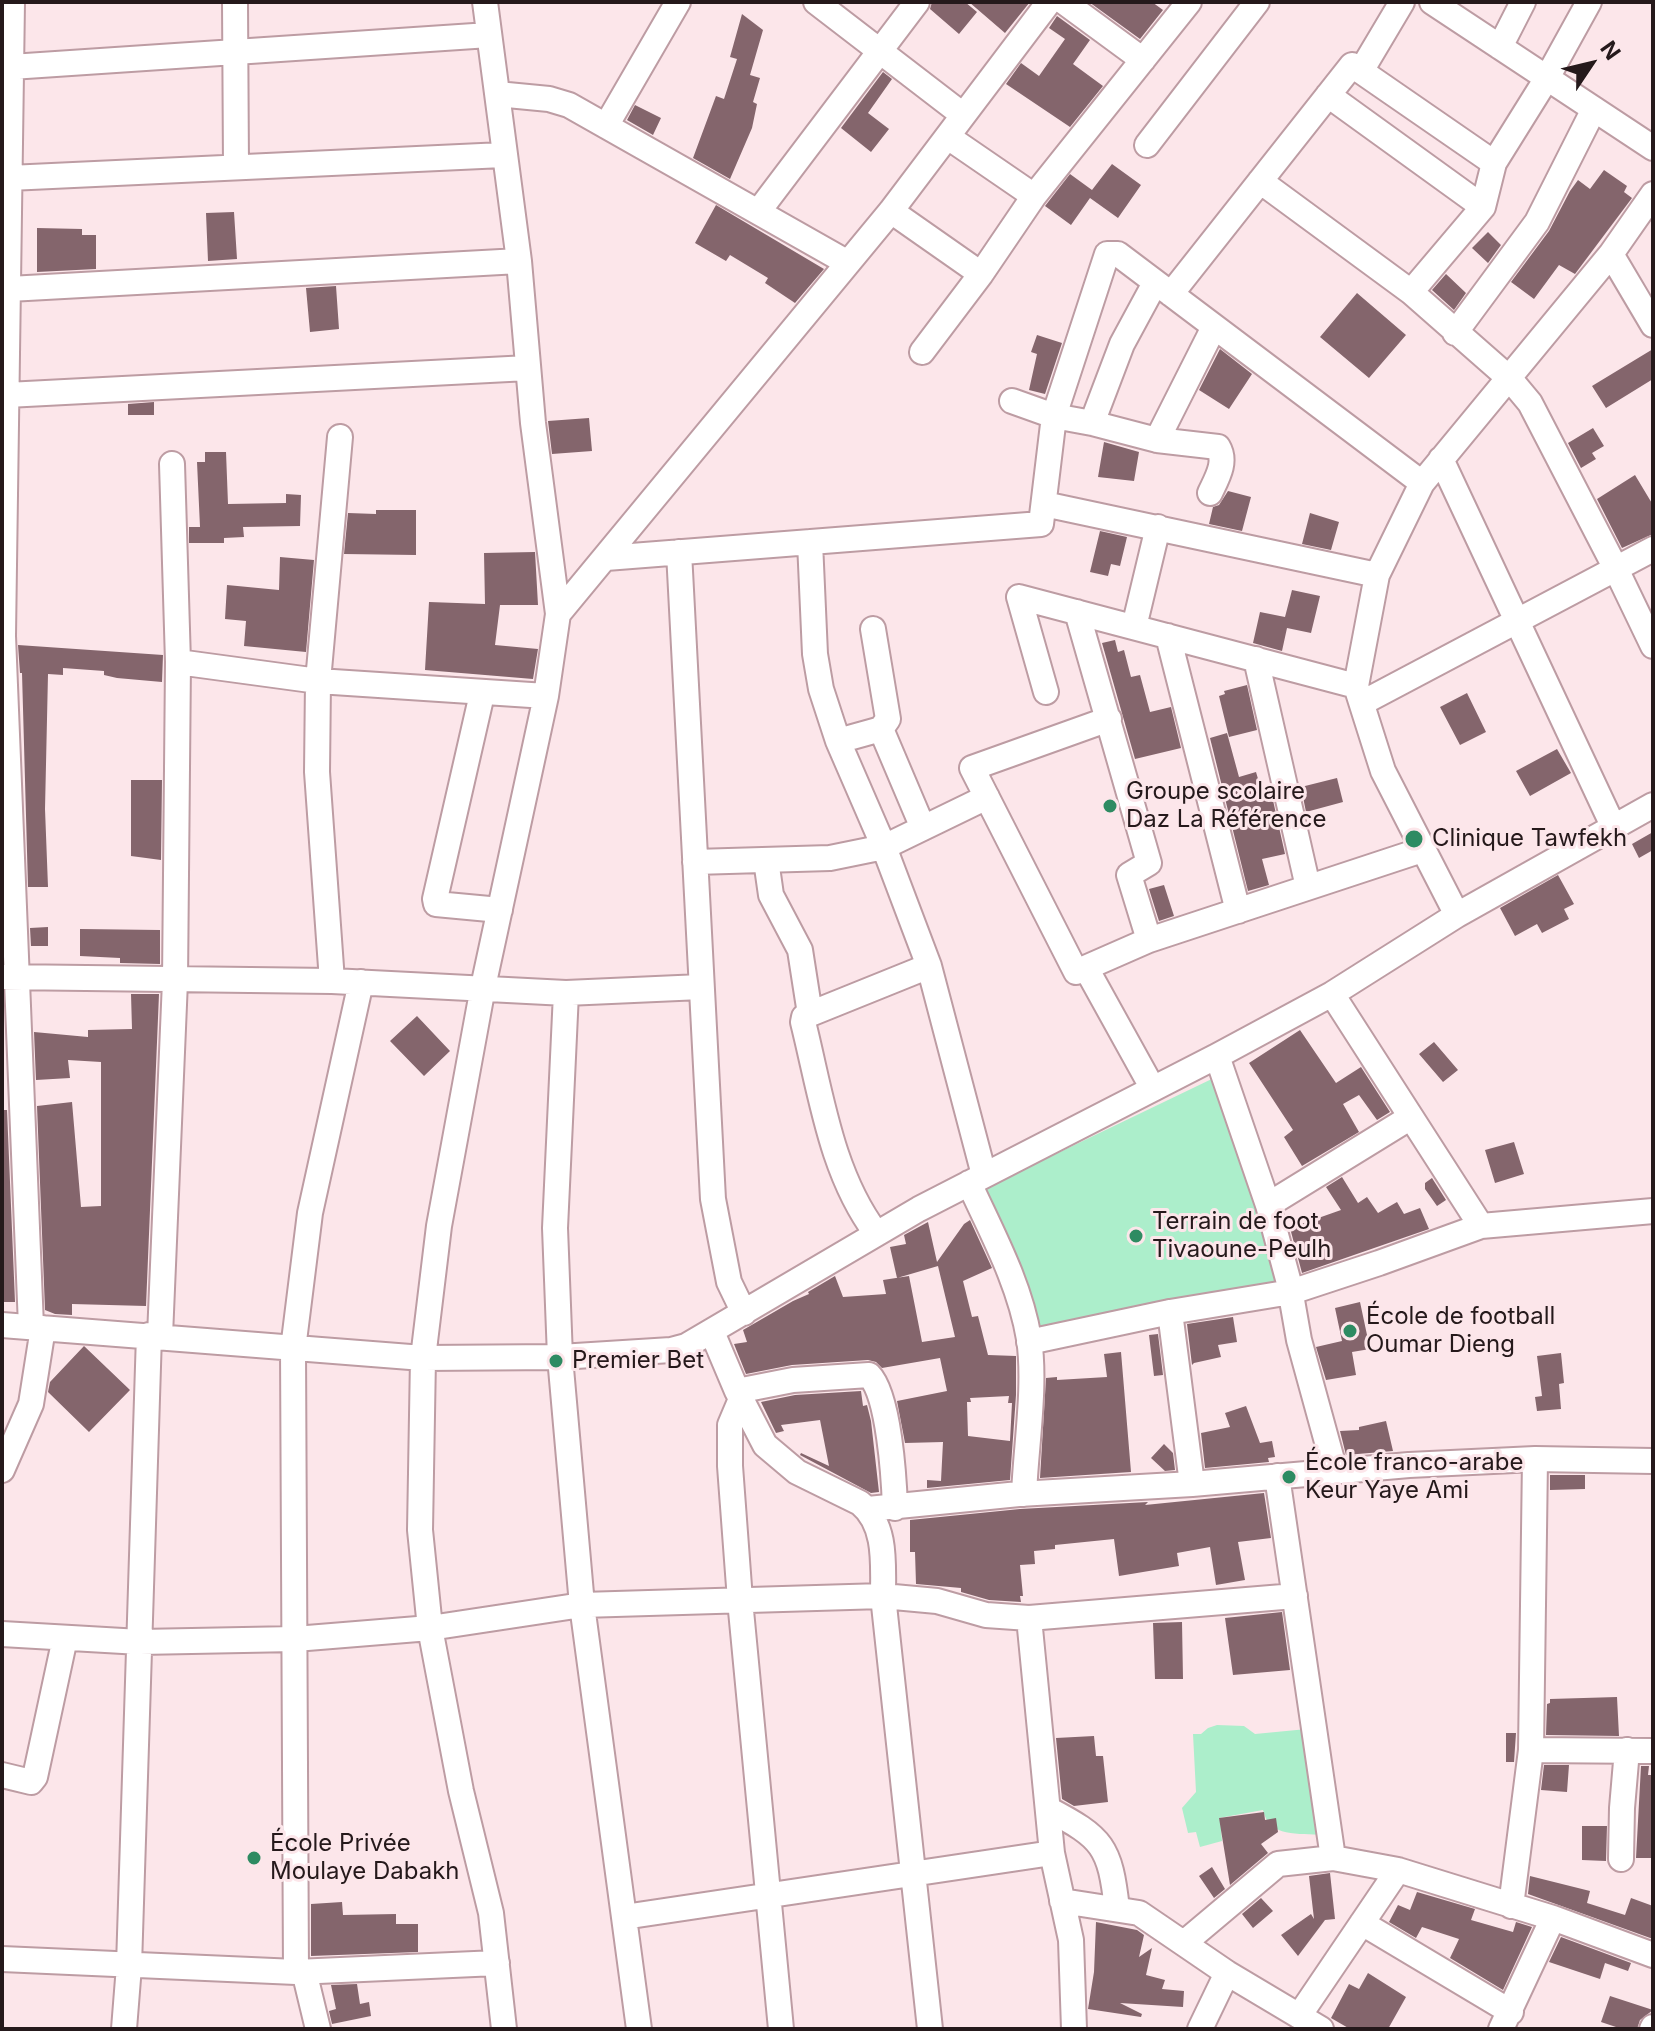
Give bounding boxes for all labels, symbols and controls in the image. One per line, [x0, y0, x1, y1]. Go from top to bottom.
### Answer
north arrow [1551, 24, 1631, 104]
text: N [1595, 36, 1626, 65]
place label: Groupe scolaire Daz La Référence [1126, 778, 1326, 834]
marker: Groupe scolaire Daz La Référence [1101, 797, 1119, 815]
place label: Clinique Tawfekh [1432, 825, 1627, 853]
marker: Clinique Tawfekh [1403, 828, 1425, 850]
place label: Terrain de foot Tivaoune-Peulh [1152, 1208, 1331, 1264]
marker: Terrain de foot Tivaoune-Peulh [1127, 1227, 1145, 1245]
place label: École de football Oumar Dieng [1366, 1303, 1555, 1359]
marker: École de football Oumar Dieng [1341, 1322, 1359, 1340]
place label: Premier Bet [572, 1347, 704, 1375]
marker: Premier Bet [547, 1352, 565, 1370]
place label: École franco-arabe Keur Yaye Ami [1305, 1449, 1523, 1505]
marker: École franco-arabe Keur Yaye Ami [1280, 1468, 1298, 1486]
place label: École Privée Moulaye Dabakh [270, 1830, 460, 1886]
marker: École Privée Moulaye Dabakh [245, 1849, 263, 1867]

